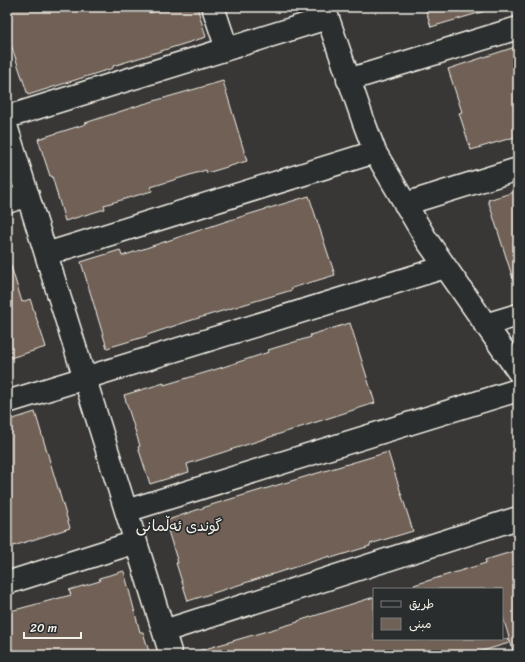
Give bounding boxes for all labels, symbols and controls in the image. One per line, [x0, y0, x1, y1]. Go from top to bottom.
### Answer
district label: گوندی ئەڵمانی [136, 513, 222, 539]
legend [373, 588, 503, 640]
text: طريق [409, 593, 434, 615]
text: مبنى [409, 613, 432, 635]
scale bar [24, 614, 81, 640]
text: 20 m [30, 617, 57, 639]

